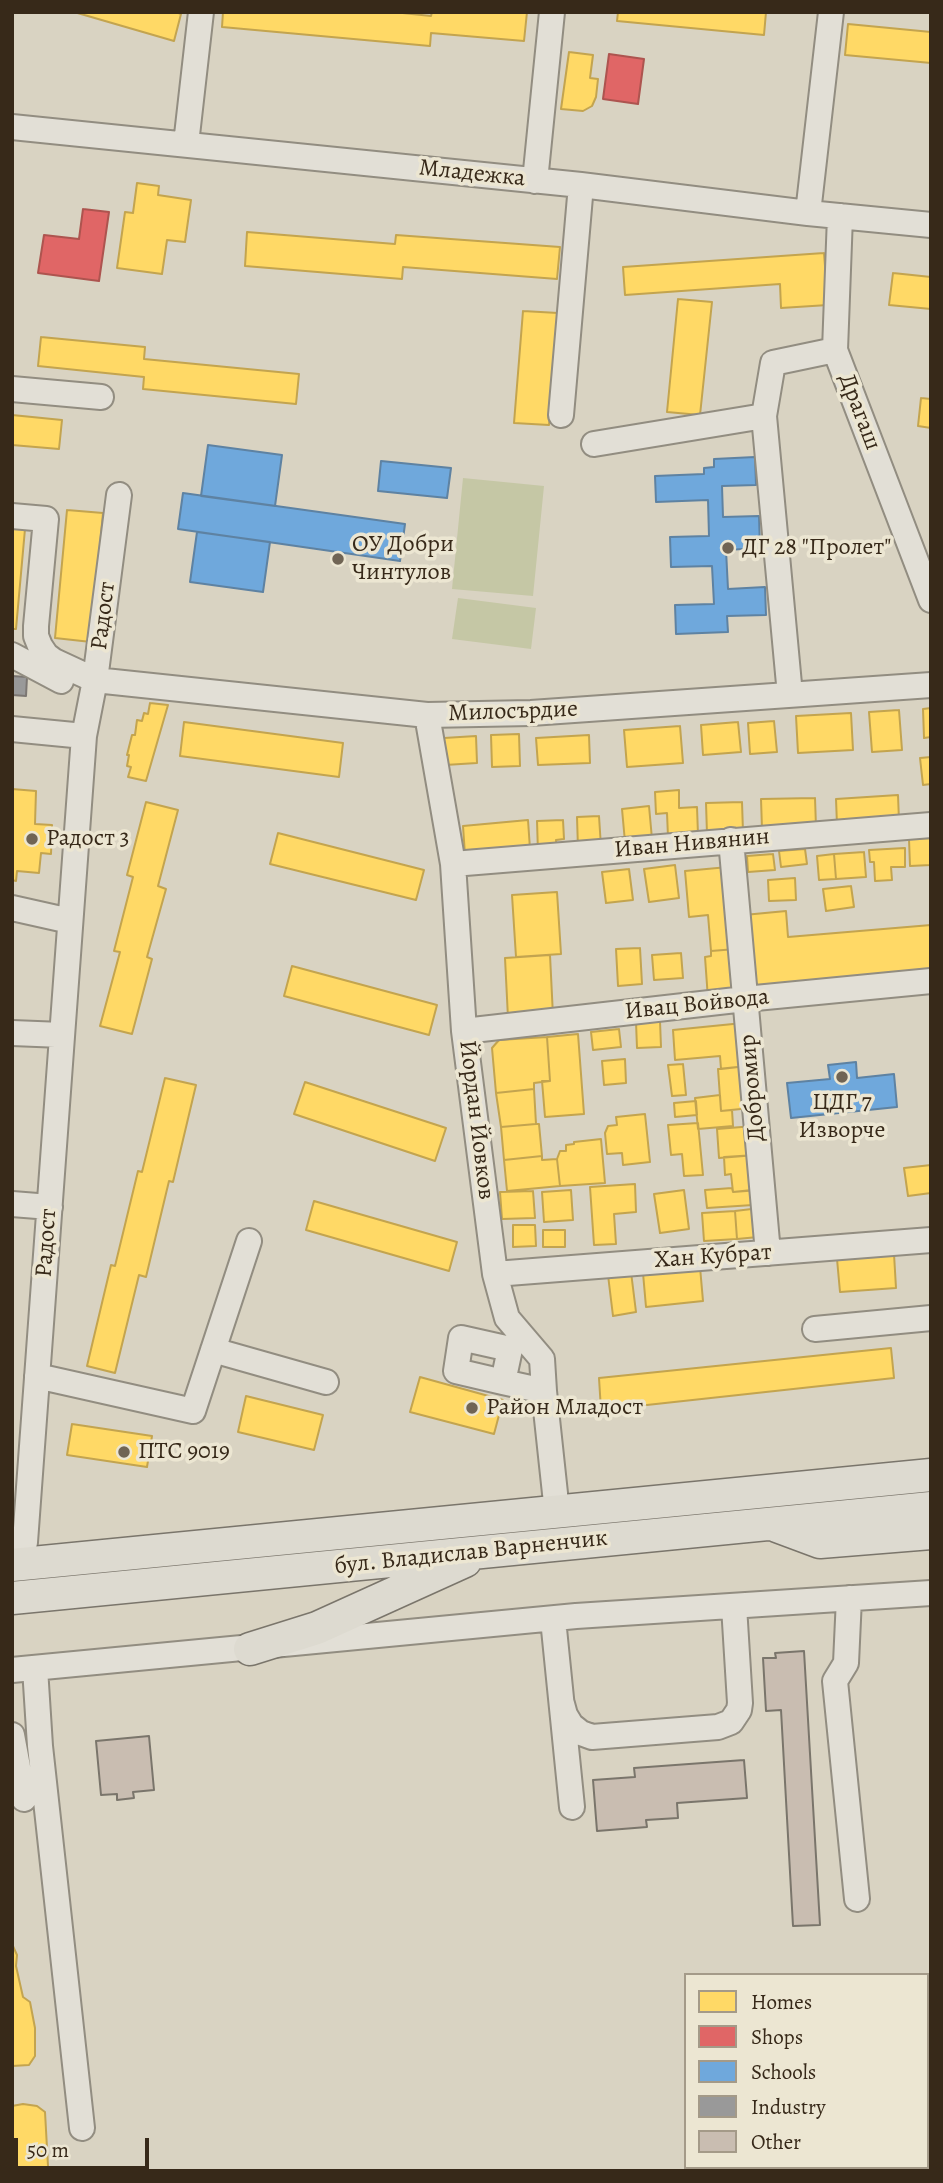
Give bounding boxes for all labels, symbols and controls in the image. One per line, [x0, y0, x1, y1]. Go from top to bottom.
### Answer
street label: Младежка [417, 154, 527, 194]
street label: Драгаш [831, 370, 887, 454]
place label: ОУ Добри Чинтулов [352, 531, 454, 587]
place label: ДГ 28 "Пролет" [742, 534, 891, 562]
marker: ДГ 28 "Пролет" [720, 540, 736, 556]
marker: ОУ Добри Чинтулов [330, 551, 346, 567]
street label: Радост [86, 580, 122, 652]
street label: Милосърдие [448, 695, 578, 729]
street label: Иван Нивянин [613, 823, 771, 865]
place label: Радост 3 [46, 825, 130, 853]
marker: Радост 3 [24, 831, 40, 847]
street label: Ивац Войвода [623, 983, 771, 1027]
street label: Добромир [734, 1033, 772, 1143]
street label: Йордан Йовков [452, 1039, 500, 1201]
marker: ЦДГ 7 Изворче [834, 1069, 850, 1085]
place label: ЦДГ 7 Изворче [799, 1089, 885, 1145]
street label: Радост [30, 1208, 64, 1278]
street label: Хан Кубрат [653, 1239, 773, 1275]
place label: Район Младост [486, 1394, 643, 1422]
marker: Район Младост [464, 1400, 480, 1416]
place label: ПТС 9019 [138, 1438, 230, 1466]
marker: ПТС 9019 [116, 1444, 132, 1460]
street label: бул. Владислав Варненчик [333, 1524, 609, 1582]
legend [684, 1973, 929, 2169]
text: Homes [751, 1988, 812, 2016]
text: Shops [751, 2023, 803, 2051]
text: Schools [751, 2058, 816, 2086]
text: Industry [751, 2093, 826, 2121]
scale bar [18, 2124, 152, 2168]
text: Other [751, 2128, 801, 2156]
text: 50 m [27, 2136, 69, 2164]

